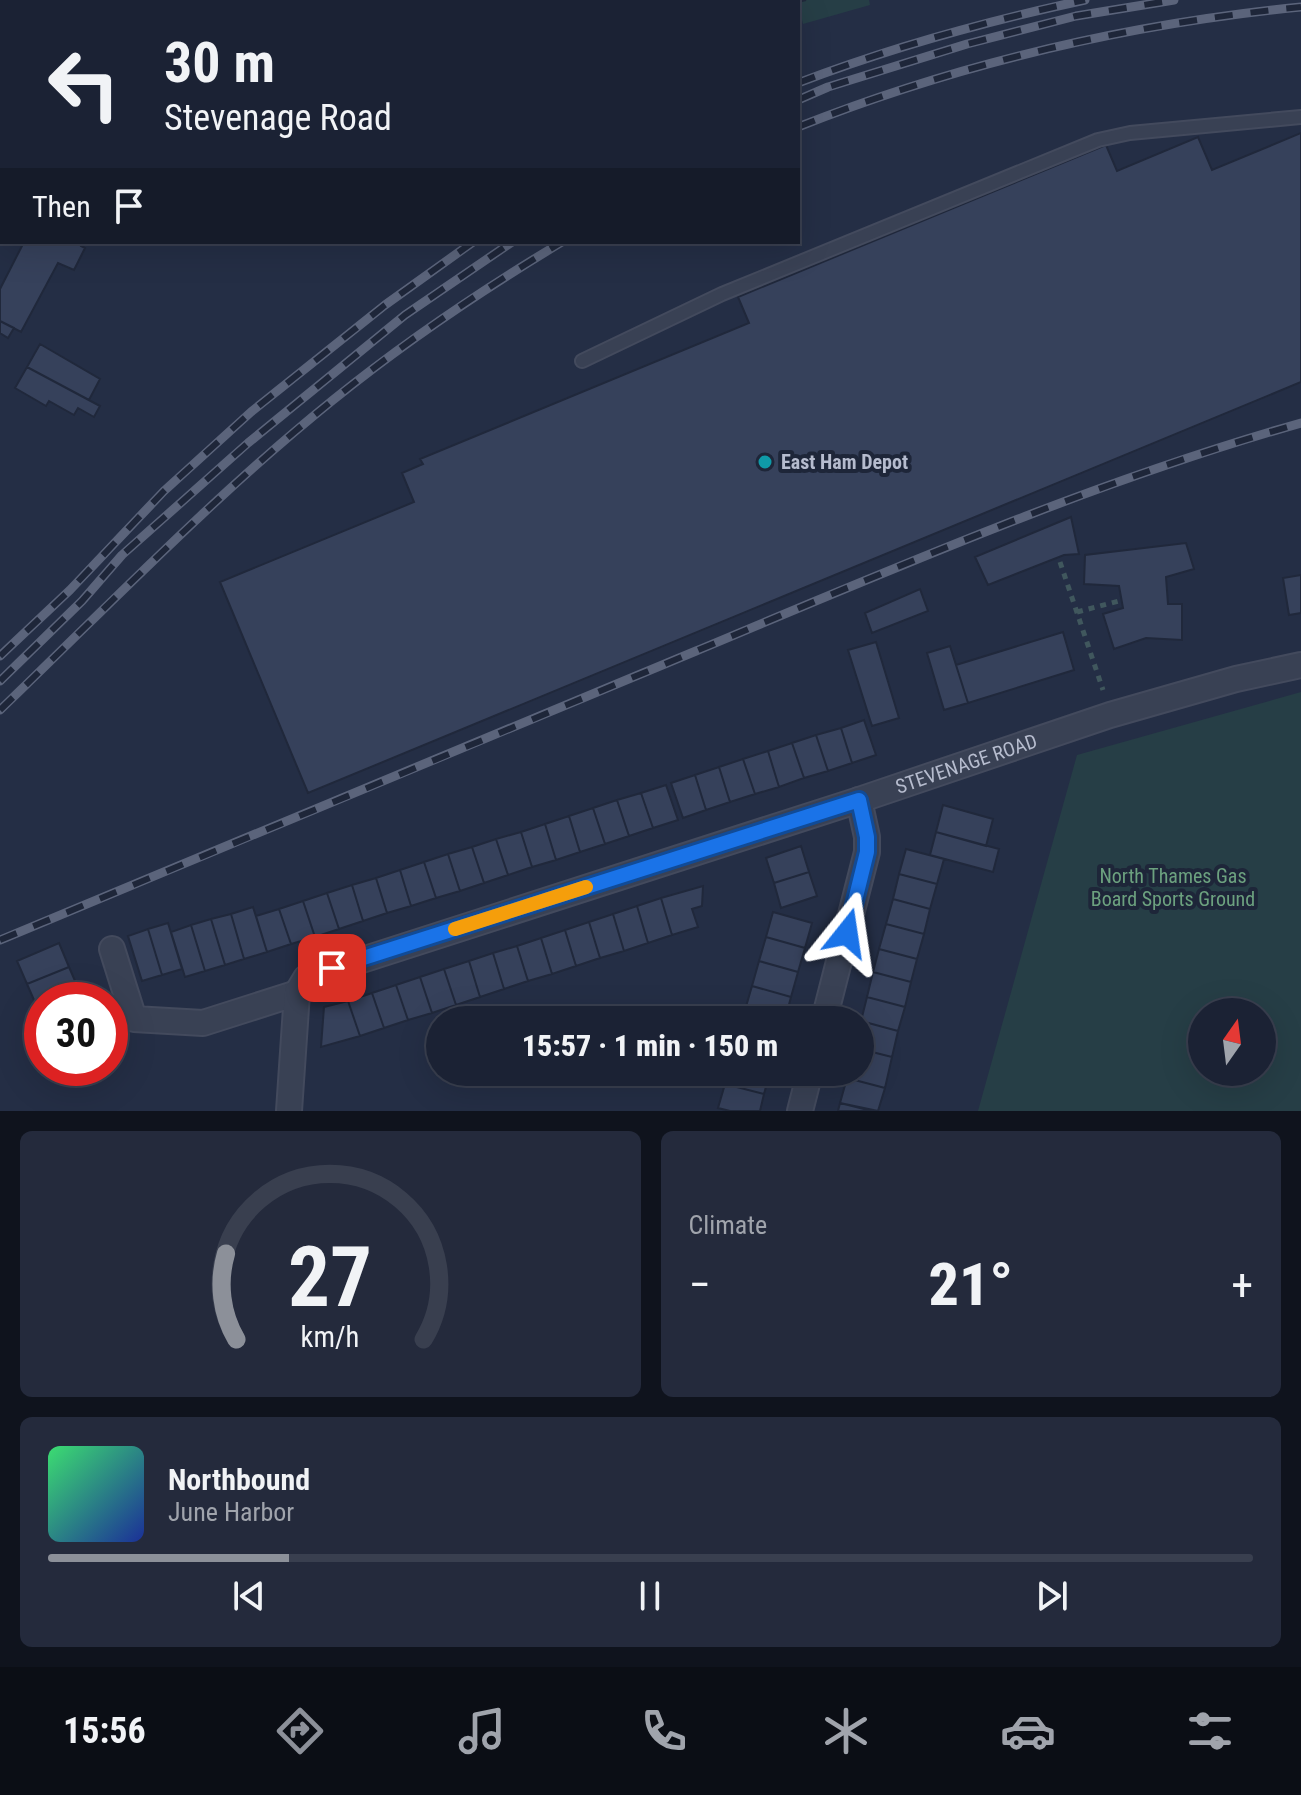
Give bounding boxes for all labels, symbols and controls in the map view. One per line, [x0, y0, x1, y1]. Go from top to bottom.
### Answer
text: 30 m [164, 30, 275, 96]
icon: left [32, 32, 136, 136]
text: Stevenage Road [164, 97, 392, 139]
icon: arrive [107, 184, 151, 228]
text: Then [32, 189, 91, 224]
place label: East Ham Depot [781, 450, 908, 474]
marker: East Ham Depot [756, 453, 774, 471]
street label: STEVENAGE ROAD [892, 729, 1040, 799]
park label: North Thames Gas Board Sports Ground [1091, 864, 1255, 911]
position arrow [805, 891, 889, 975]
pin [298, 934, 366, 1002]
icon: arrive [310, 946, 354, 990]
speed limit sign: 30 [24, 982, 128, 1086]
north arrow [1188, 998, 1276, 1086]
map controls [1188, 998, 1276, 1086]
text: 15:57 · 1 min · 150 m [522, 1028, 778, 1063]
text: Climate [689, 1210, 767, 1240]
text: 27 [288, 1229, 372, 1326]
text: 21° [929, 1249, 1013, 1320]
text: − [689, 1259, 711, 1311]
text: + [1231, 1259, 1253, 1311]
text: km/h [301, 1320, 360, 1354]
text: Northbound [168, 1462, 310, 1497]
text: June Harbor [168, 1497, 294, 1527]
icon: previous [227, 1574, 271, 1618]
icon: pause [628, 1574, 672, 1618]
icon: next [1030, 1574, 1074, 1618]
icon: directions [272, 1703, 328, 1759]
icon: music [454, 1703, 510, 1759]
icon: phone [636, 1703, 692, 1759]
icon: climate [818, 1703, 874, 1759]
icon: car [1000, 1703, 1056, 1759]
icon: filters [1182, 1703, 1238, 1759]
text: 15:56 [63, 1710, 146, 1752]

